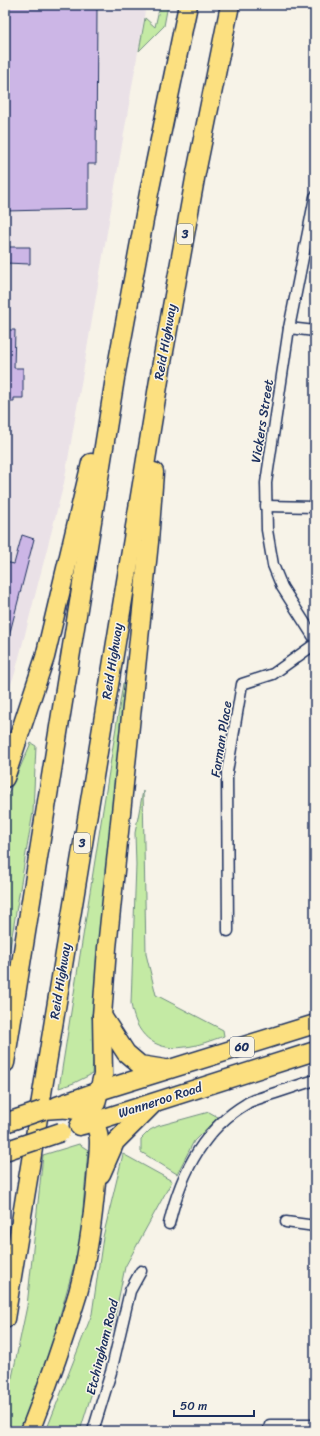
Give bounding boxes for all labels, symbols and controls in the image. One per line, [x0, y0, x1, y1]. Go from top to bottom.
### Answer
road number: 3 [177, 224, 193, 244]
street label: Reid Highway [147, 302, 183, 382]
street label: Vickers Street [244, 377, 280, 464]
street label: Reid Highway [95, 621, 129, 701]
street label: Farman Place [204, 699, 238, 779]
road number: 3 [74, 833, 90, 853]
street label: Reid Highway [43, 941, 77, 1021]
road number: 60 [230, 1037, 254, 1057]
street label: Wanneroo Road [115, 1075, 206, 1124]
street label: Etchingham Road [79, 1296, 125, 1397]
scale bar [174, 1392, 254, 1418]
text: 50 m [180, 1395, 207, 1417]

